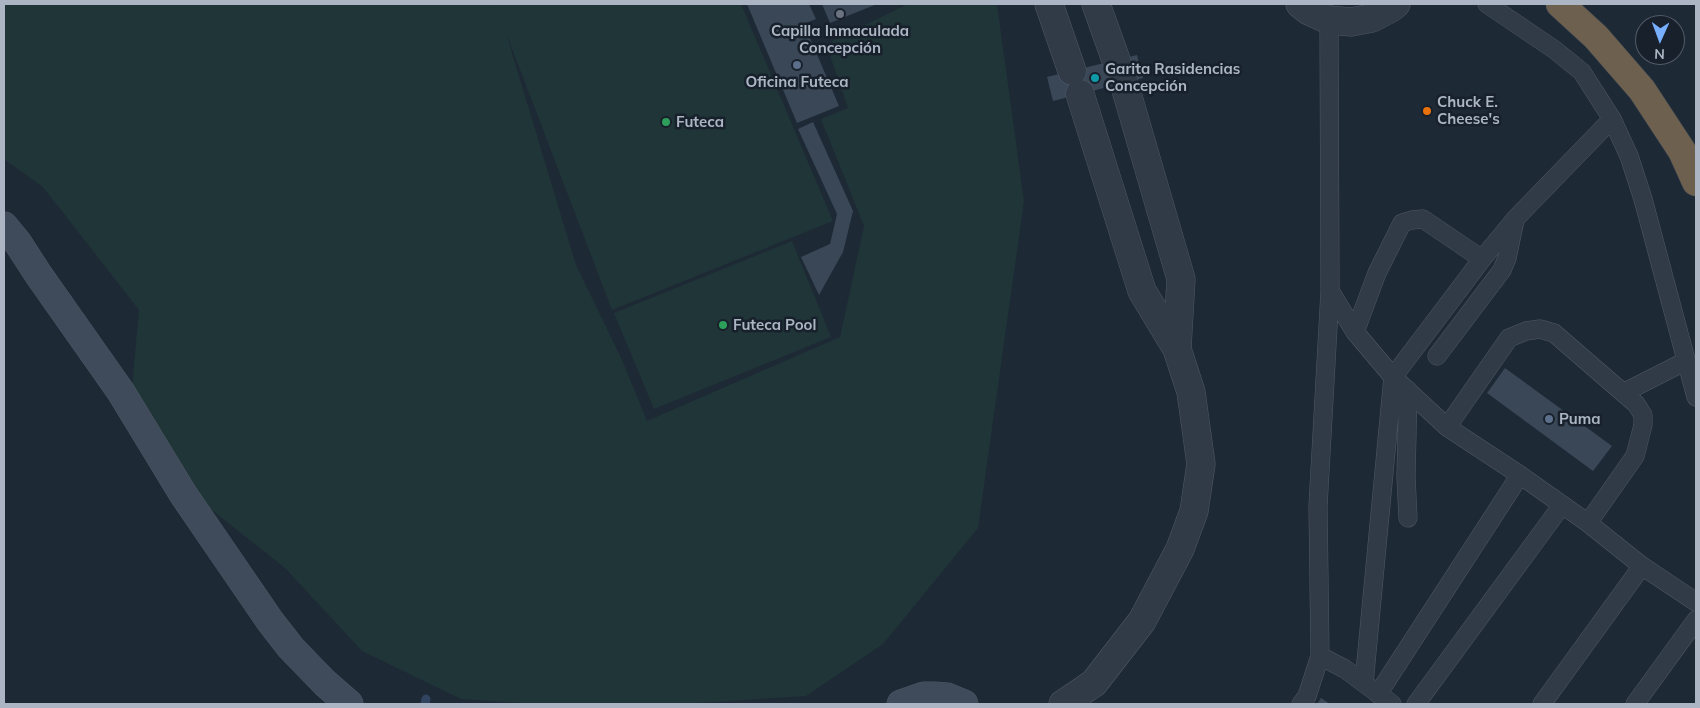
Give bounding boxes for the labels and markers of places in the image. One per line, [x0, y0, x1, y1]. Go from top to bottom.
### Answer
marker: Capilla Inmaculada Concepción [834, 8, 846, 20]
place label: Capilla Inmaculada Concepción [771, 22, 909, 57]
marker: Oficina Futeca [791, 59, 803, 71]
place label: Garita Rasidencias Concepción [1105, 60, 1240, 95]
marker: Garita Rasidencias Concepción [1089, 72, 1101, 84]
place label: Oficina Futeca [745, 73, 849, 91]
place label: Chuck E. Cheese's [1437, 93, 1500, 128]
marker: Chuck E. Cheese's [1421, 105, 1433, 117]
place label: Futeca [676, 113, 724, 131]
marker: Futeca [660, 116, 672, 128]
place label: Futeca Pool [733, 316, 816, 334]
marker: Futeca Pool [717, 319, 729, 331]
place label: Puma [1559, 410, 1601, 428]
marker: Puma [1543, 413, 1555, 425]

